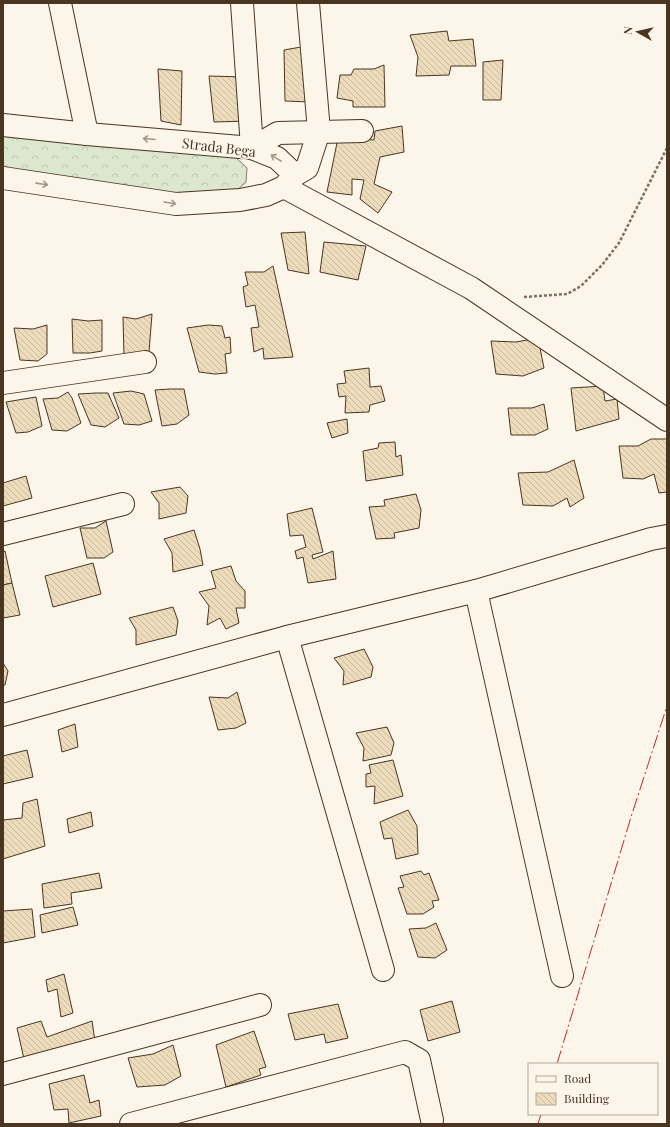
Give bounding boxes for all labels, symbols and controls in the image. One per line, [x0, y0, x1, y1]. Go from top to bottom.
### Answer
north arrow [618, 12, 658, 52]
text: N [620, 26, 636, 36]
street label: Strada Bega [181, 133, 257, 161]
one-way arrow [142, 136, 155, 143]
one-way arrow [270, 154, 281, 163]
one-way arrow [35, 180, 48, 188]
one-way arrow [163, 199, 176, 207]
legend [528, 1063, 658, 1115]
text: Road [564, 1070, 591, 1086]
text: Building [564, 1090, 610, 1106]

